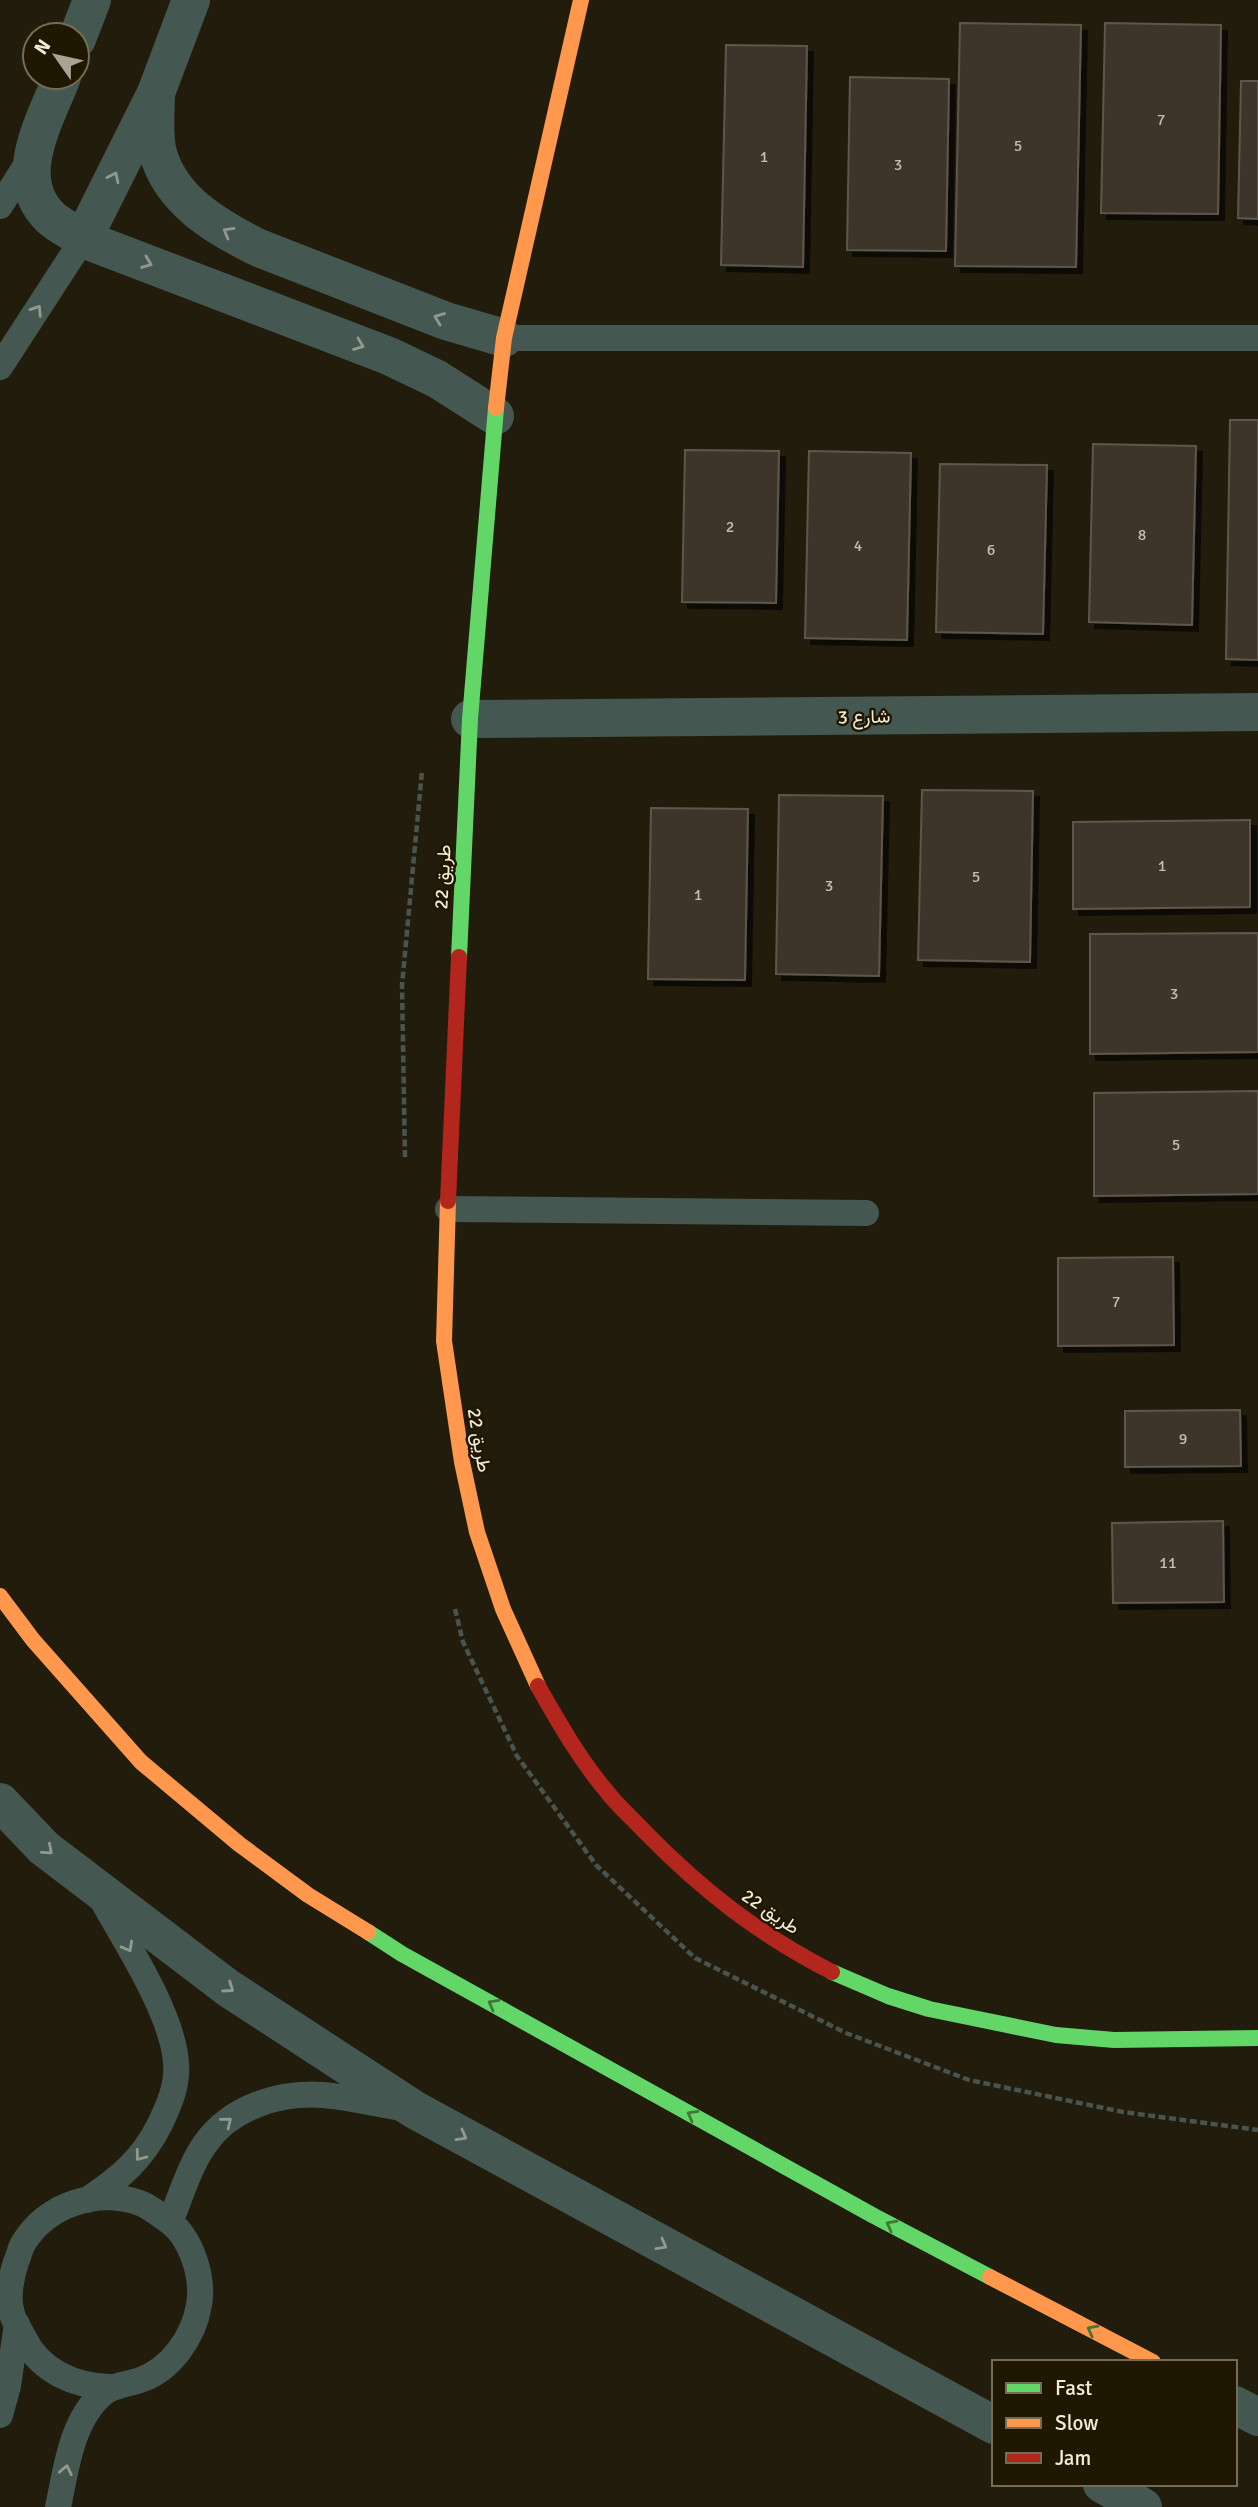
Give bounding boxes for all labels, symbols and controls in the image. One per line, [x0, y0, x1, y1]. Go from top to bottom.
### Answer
north arrow [21, 21, 91, 91]
text: N [29, 35, 56, 59]
house number: 7 [1157, 110, 1165, 130]
house number: 5 [1014, 136, 1022, 156]
house number: 1 [760, 147, 768, 167]
house number: 3 [894, 155, 902, 175]
one-way arrow [105, 172, 119, 184]
one-way arrow [223, 227, 235, 240]
one-way arrow [140, 255, 153, 269]
one-way arrow [29, 304, 42, 317]
one-way arrow [433, 312, 445, 326]
one-way arrow [353, 336, 365, 350]
house number: 2 [726, 517, 734, 537]
house number: 8 [1138, 525, 1146, 545]
house number: 4 [854, 536, 863, 556]
house number: 6 [987, 540, 995, 560]
street label: شارع 3 [837, 705, 891, 729]
street label: طريق 22 [429, 844, 457, 910]
house number: 1 [1158, 856, 1166, 876]
house number: 5 [972, 867, 980, 887]
house number: 3 [825, 876, 833, 896]
house number: 1 [694, 885, 702, 905]
house number: 3 [1170, 984, 1178, 1004]
house number: 5 [1172, 1135, 1180, 1155]
house number: 7 [1112, 1292, 1120, 1312]
street label: طريق 22 [462, 1406, 496, 1474]
house number: 9 [1179, 1429, 1187, 1449]
house number: 11 [1159, 1553, 1177, 1573]
one-way arrow [40, 1842, 53, 1854]
street label: طريق 22 [737, 1884, 804, 1940]
one-way arrow [120, 1940, 133, 1953]
one-way arrow [221, 1980, 234, 1992]
one-way arrow [487, 1999, 500, 2013]
one-way arrow [686, 2110, 699, 2123]
one-way arrow [220, 2117, 232, 2130]
one-way arrow [455, 2128, 468, 2141]
one-way arrow [136, 2148, 148, 2160]
one-way arrow [886, 2219, 898, 2233]
one-way arrow [655, 2237, 667, 2250]
one-way arrow [1087, 2325, 1099, 2338]
legend [992, 2360, 1237, 2486]
text: Fast [1055, 2375, 1092, 2401]
text: Slow [1055, 2410, 1099, 2436]
text: Jam [1055, 2445, 1091, 2471]
one-way arrow [58, 2464, 72, 2476]

